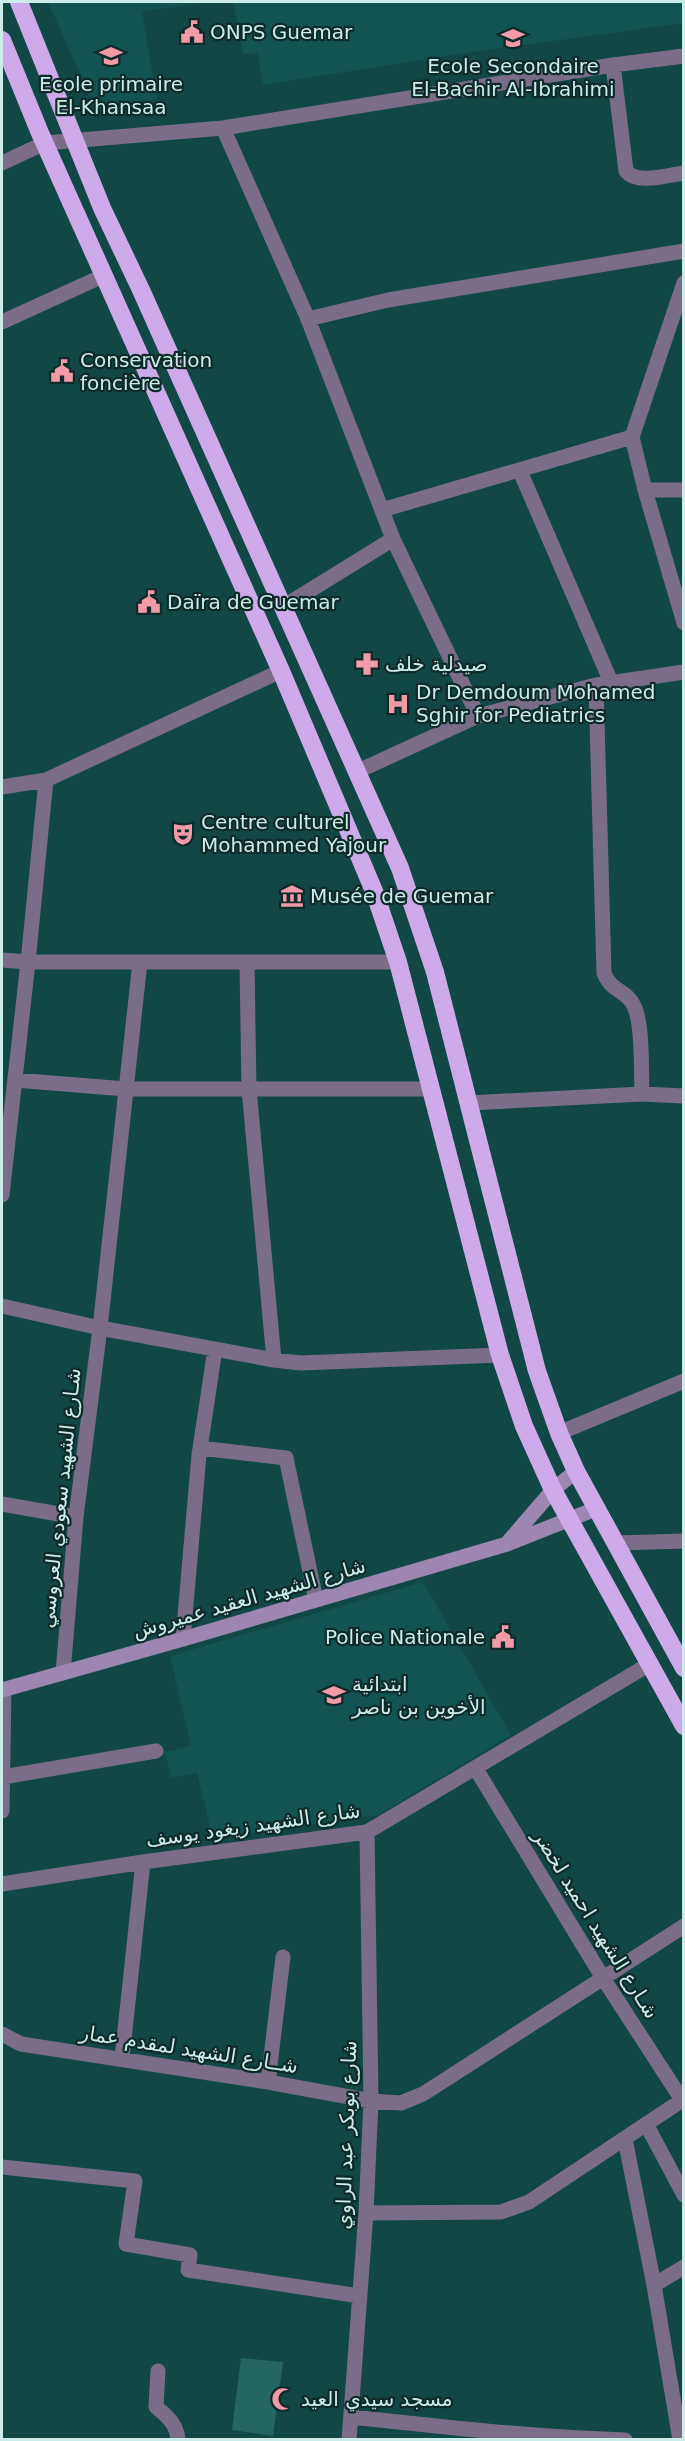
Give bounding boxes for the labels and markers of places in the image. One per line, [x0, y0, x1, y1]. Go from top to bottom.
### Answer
public building icon: ONPS Guemar [179, 19, 205, 45]
place label: ONPS Guemar [210, 20, 353, 44]
school or university icon: Ecole Secondaire El-Bachir Al-Ibrahimi [500, 25, 526, 51]
school or university icon: Ecole primaire El-Khansaa [98, 43, 124, 69]
place label: Ecole Secondaire El-Bachir Al-Ibrahimi [411, 54, 615, 101]
place label: Ecole primaire El-Khansaa [39, 72, 183, 119]
place label: Conservation foncière [80, 348, 212, 395]
public building icon: Conservation foncière [49, 358, 75, 384]
public building icon: Daïra de Guemar [136, 589, 162, 615]
place label: Daïra de Guemar [167, 590, 340, 614]
pharmacy icon: صيدلية خلف [354, 651, 380, 677]
place label: صيدلية خلف [385, 652, 487, 676]
place label: Dr Demdoum Mohamed Sghir for Pediatrics [416, 680, 656, 727]
hospital icon: Dr Demdoum Mohamed Sghir for Pediatrics [385, 691, 411, 717]
place label: Centre culturel Mohammed Yajour [201, 810, 387, 857]
theatre icon: Centre culturel Mohammed Yajour [170, 821, 196, 847]
museum icon: Musée de Guemar [279, 883, 305, 909]
place label: Musée de Guemar [310, 884, 494, 908]
public building icon: Police Nationale [490, 1624, 516, 1650]
place label: Police Nationale [325, 1625, 485, 1649]
place label: ابتدائية الأخوين بن ناصر [351, 1672, 486, 1719]
school or university icon: ابتدائية الأخوين بن ناصر [321, 1682, 347, 1708]
mosque icon: مسجد سيدي العيد [270, 2386, 296, 2412]
place label: مسجد سيدي العيد [301, 2387, 452, 2412]

